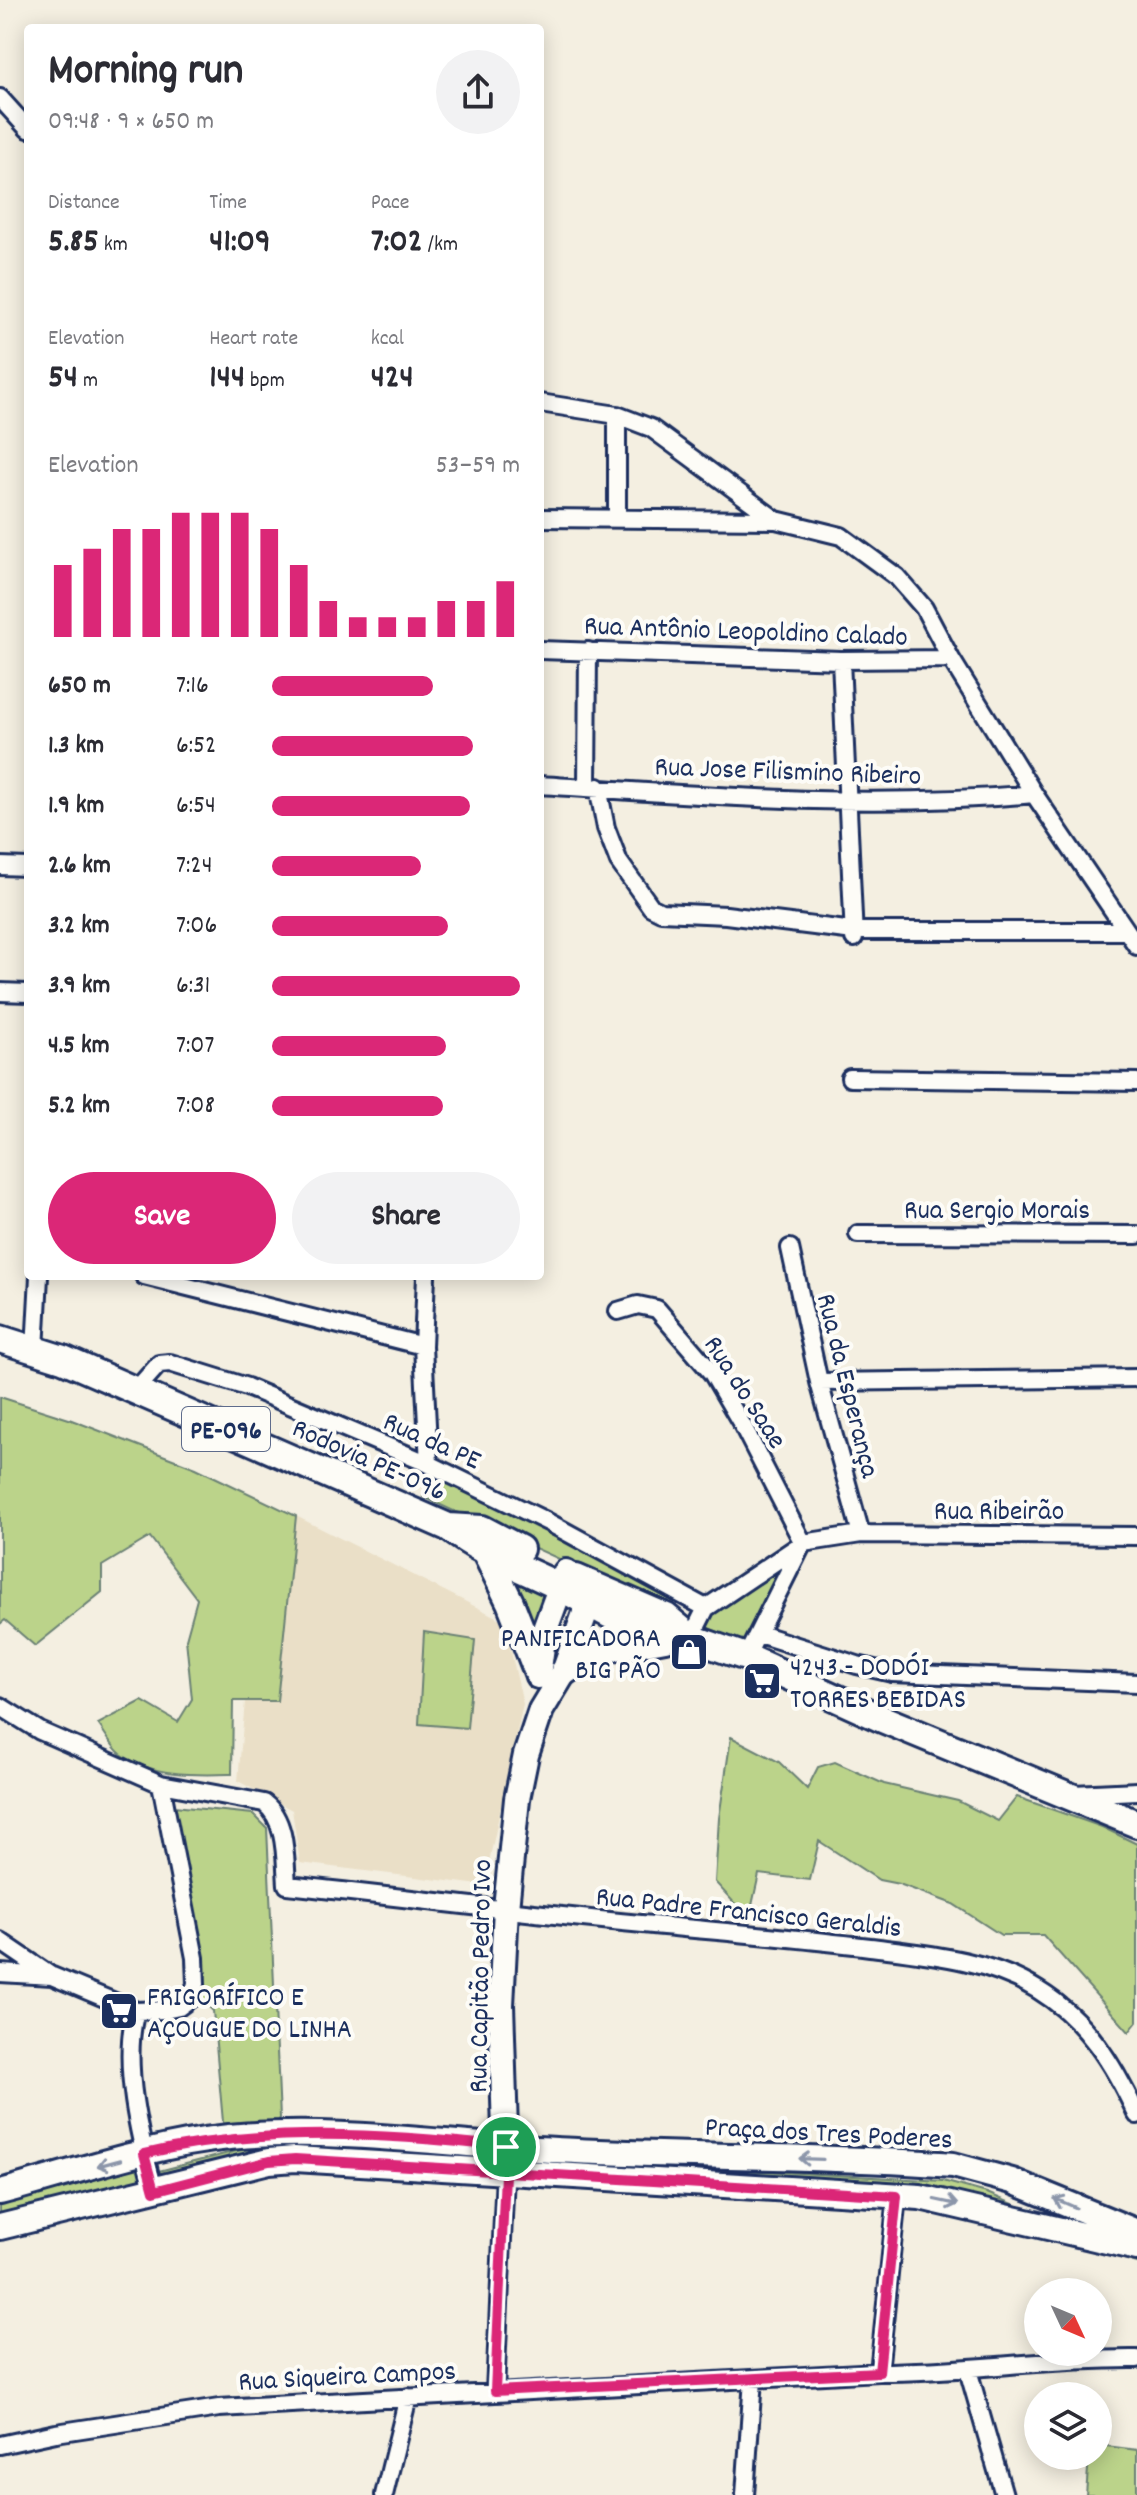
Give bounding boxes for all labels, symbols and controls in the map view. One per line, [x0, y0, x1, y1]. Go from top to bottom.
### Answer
text: Morning run [48, 42, 243, 105]
button: share [436, 50, 520, 134]
text: 09:48 · 9 × 650 m [48, 104, 214, 141]
text: Distance [48, 188, 120, 219]
text: Time [209, 188, 247, 219]
text: Pace [371, 188, 410, 219]
text: 5.85 [48, 219, 99, 268]
text: 41:09 [209, 219, 271, 268]
text: 7:02 [371, 219, 423, 268]
text: km [99, 230, 128, 261]
text: /km [423, 230, 458, 261]
text: Elevation [48, 324, 125, 355]
text: Heart rate [209, 324, 298, 355]
text: kcal [371, 324, 404, 355]
text: 54 [48, 355, 78, 404]
text: 144 [209, 355, 245, 404]
text: 424 [371, 355, 414, 404]
text: m [78, 366, 98, 397]
text: bpm [245, 366, 285, 397]
text: Elevation [48, 448, 138, 485]
text: 53–59 m [436, 448, 520, 485]
street label: Rua Antônio Leopoldino Calado [583, 608, 908, 660]
text: 650 m [48, 668, 111, 705]
text: 7:16 [176, 668, 209, 705]
text: 1.3 km [48, 728, 104, 765]
text: 6:52 [176, 728, 216, 765]
street label: Rua Jose Filismino Ribeiro [654, 749, 922, 799]
text: 1.9 km [48, 788, 104, 825]
text: 6:54 [176, 788, 216, 825]
text: 2.6 km [48, 848, 111, 885]
text: 7:24 [176, 848, 212, 885]
text: 3.2 km [48, 908, 110, 945]
text: 7:06 [176, 908, 217, 945]
text: 3.9 km [48, 968, 110, 1005]
text: 6:31 [176, 968, 210, 1005]
text: 4.5 km [48, 1028, 110, 1065]
text: 7:07 [176, 1028, 214, 1065]
text: 5.2 km [48, 1088, 110, 1125]
text: 7:08 [176, 1088, 215, 1125]
button: Save [48, 1172, 276, 1264]
button: Share [292, 1172, 520, 1264]
street label: Rua Sergio Morais [904, 1193, 1090, 1233]
street label: Rua da Esperança [803, 1290, 888, 1483]
street label: Rua do Saae [691, 1329, 794, 1458]
street label: Rua da PE [376, 1404, 487, 1483]
road number: PE-096 [182, 1407, 270, 1451]
street label: Rodovia PE-096 [285, 1411, 451, 1514]
street label: Rua Ribeirão [934, 1494, 1064, 1534]
place label: PANIFICADORA BIG PÃO [501, 1621, 661, 1693]
shop icon: PANIFICADORA BIG PÃO [668, 1631, 710, 1673]
place label: 4243 - DODÓI TORRES BEBIDAS [790, 1650, 966, 1722]
supermarket icon: 4243 - DODÓI TORRES BEBIDAS [741, 1660, 783, 1702]
street label: Rua Capitão Pedro Ivo [461, 1859, 505, 2093]
street label: Rua Padre Francisco Geraldis [594, 1879, 903, 1951]
place label: FRIGORÍFICO E AÇOUGUE DO LINHA [147, 1980, 352, 2052]
supermarket icon: FRIGORÍFICO E AÇOUGUE DO LINHA [98, 1990, 140, 2032]
street label: Praça dos Tres Poderes [704, 2110, 954, 2162]
pin [472, 2113, 540, 2181]
icon: arrive [484, 2125, 528, 2169]
one-way arrow [798, 2151, 825, 2166]
one-way arrow [97, 2157, 123, 2172]
one-way arrow [933, 2195, 959, 2210]
one-way arrow [1053, 2195, 1078, 2210]
north arrow [1024, 2278, 1112, 2366]
map controls [1024, 2278, 1112, 2470]
street label: Rua Siqueira Campos [237, 2353, 457, 2405]
button: layers [1024, 2382, 1112, 2470]

